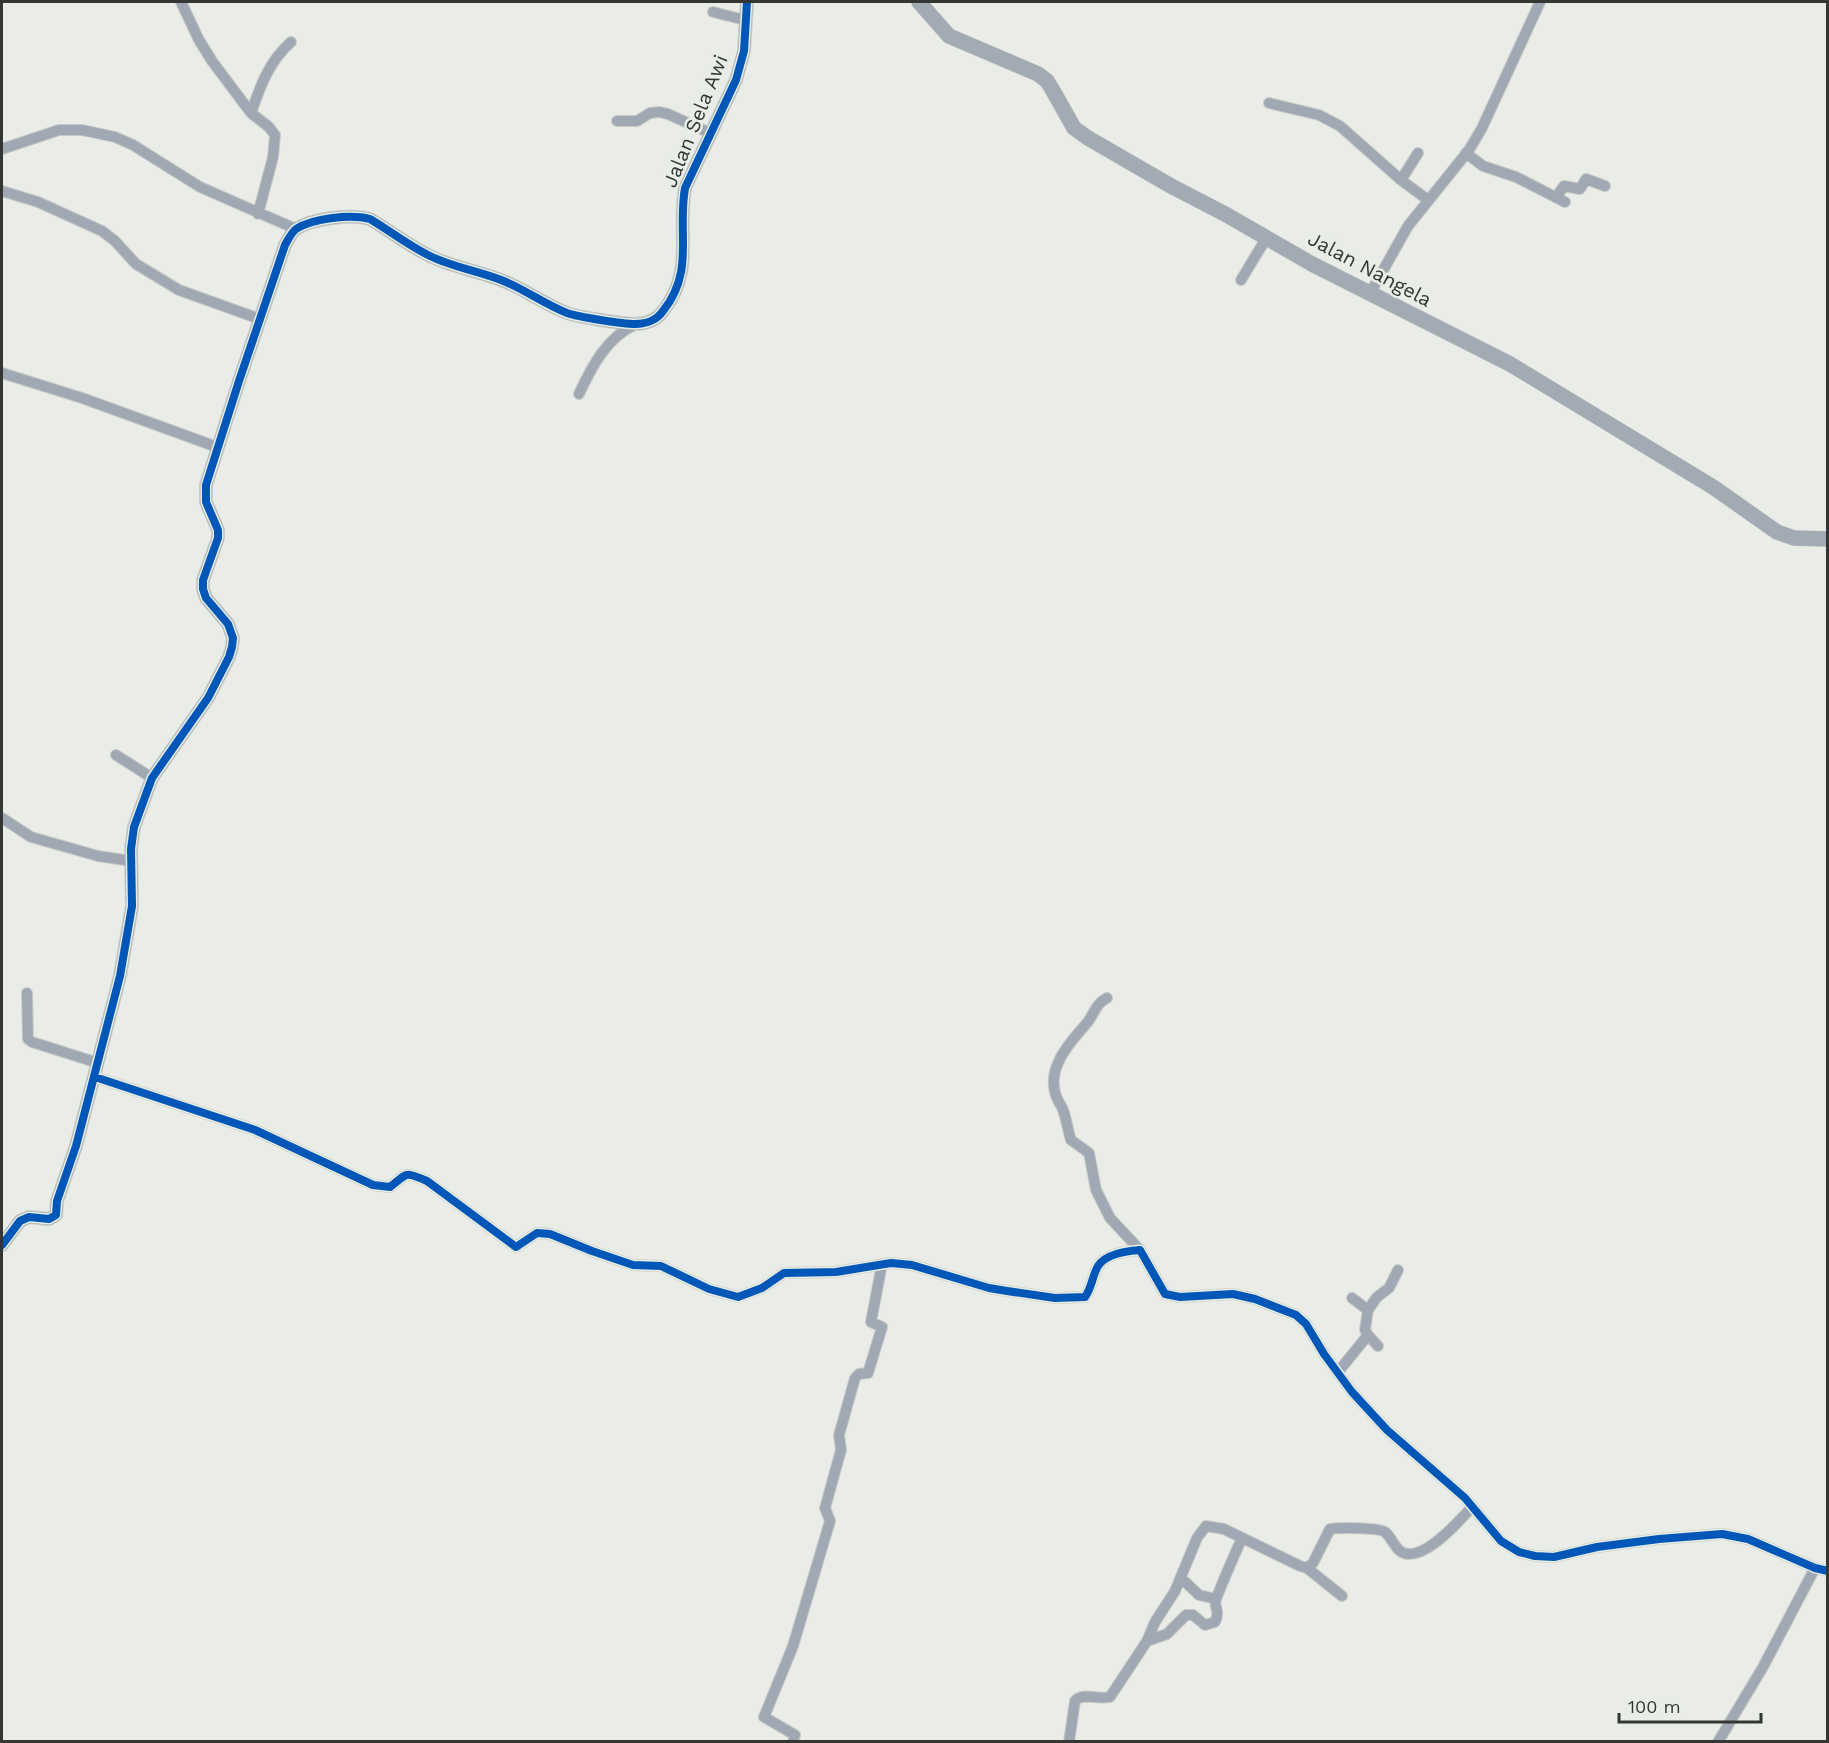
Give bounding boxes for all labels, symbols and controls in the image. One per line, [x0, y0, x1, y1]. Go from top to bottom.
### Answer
street label: Jalan Sela Awi [657, 51, 733, 191]
street label: Jalan Nangela [1304, 226, 1436, 312]
scale bar [1619, 1686, 1762, 1724]
text: 100 m [1628, 1696, 1681, 1717]

